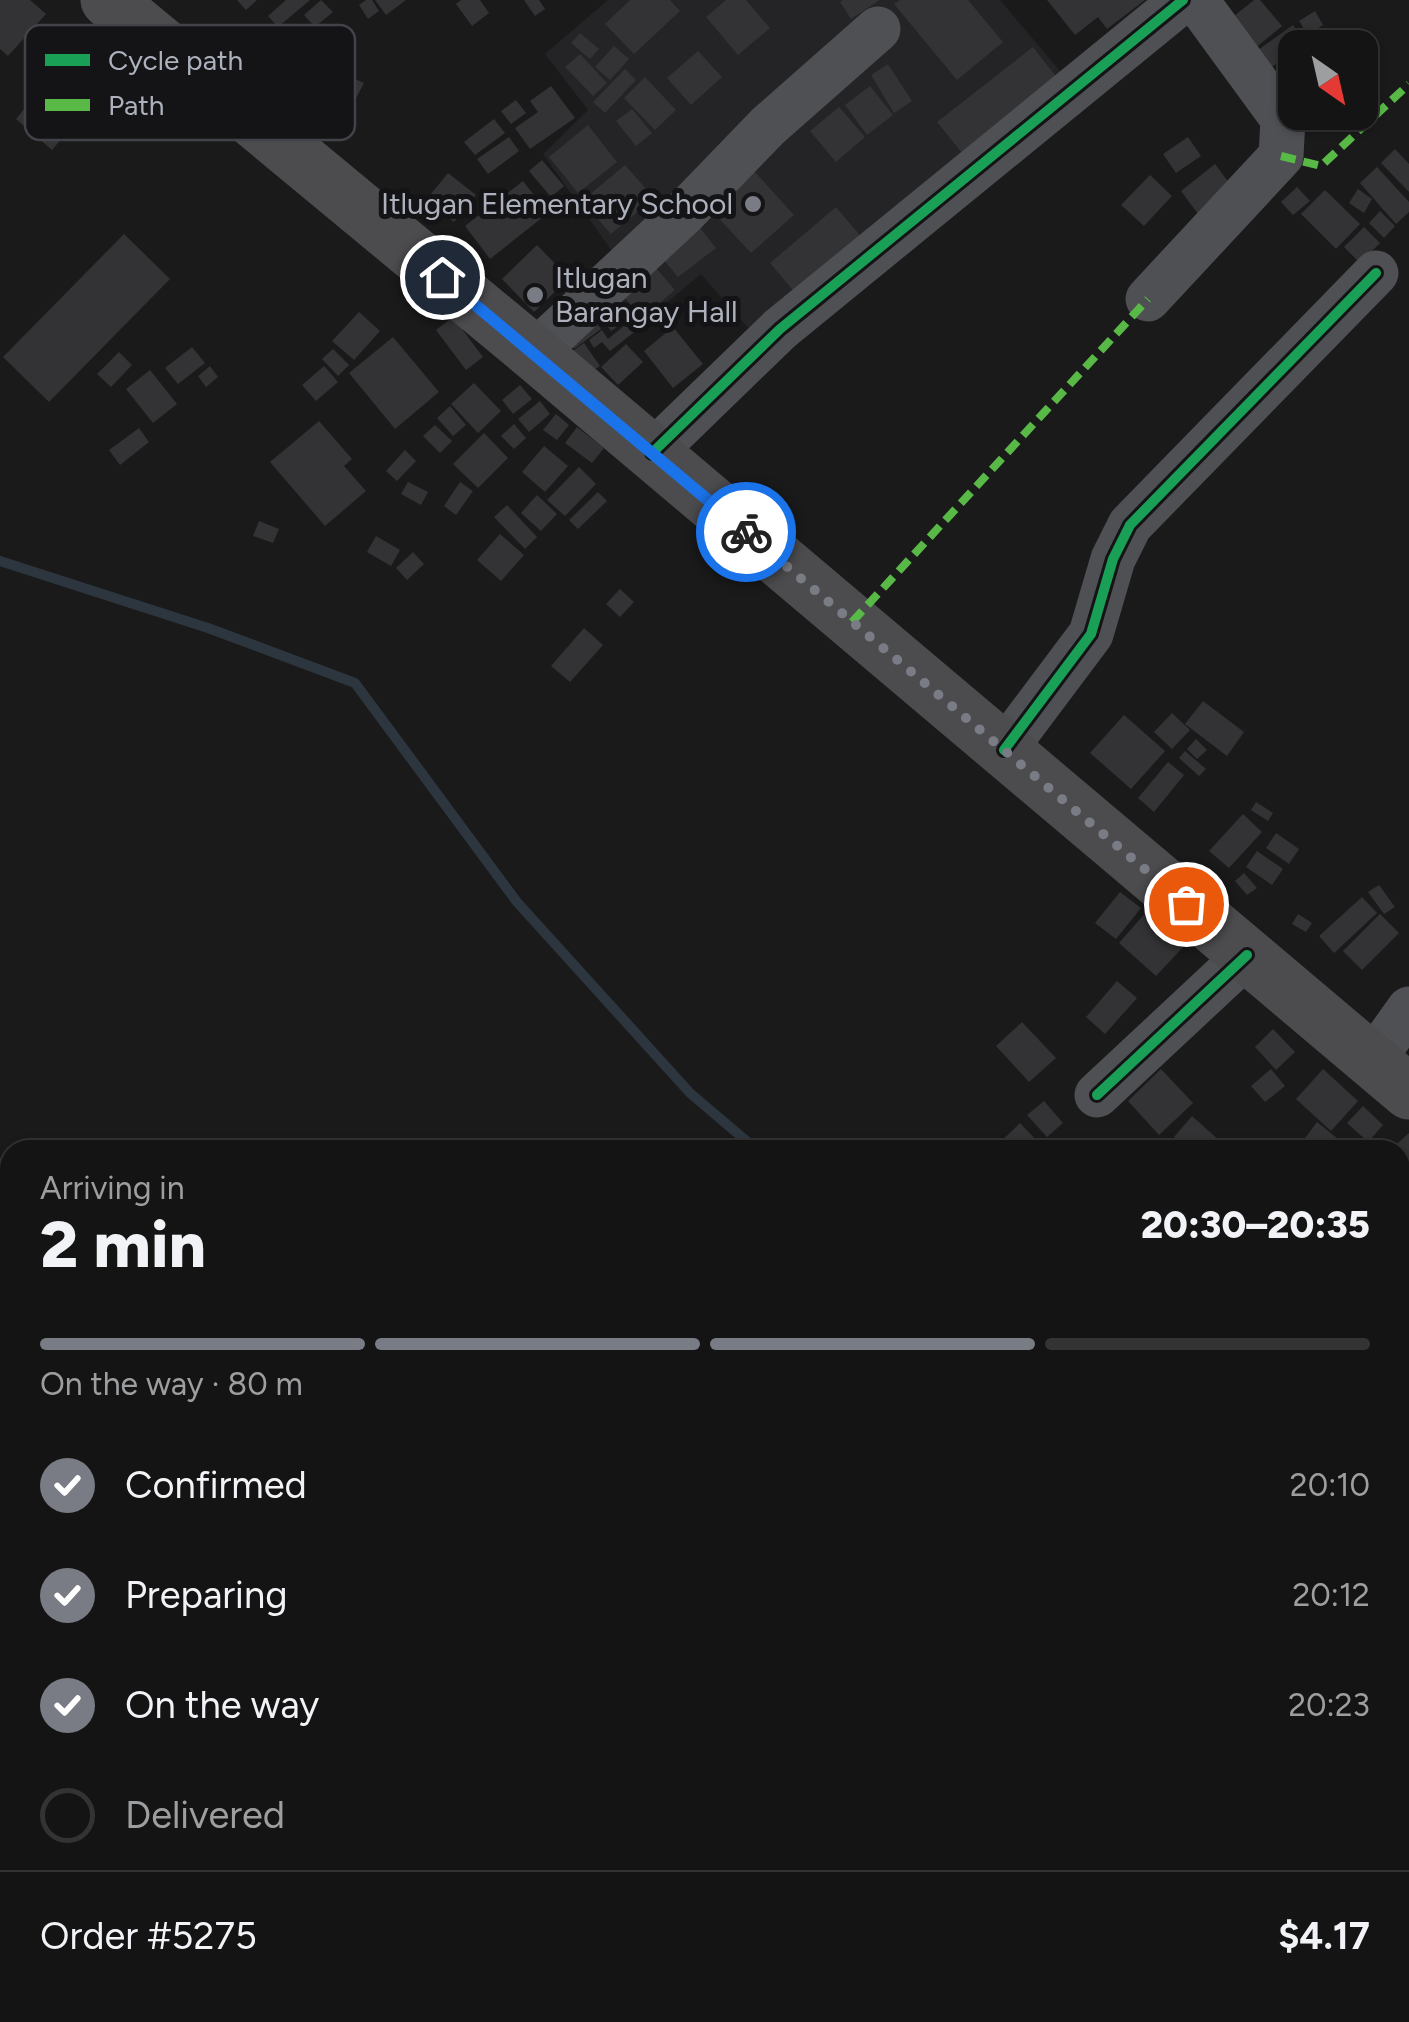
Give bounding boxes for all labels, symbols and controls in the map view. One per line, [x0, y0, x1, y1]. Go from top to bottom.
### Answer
legend [25, 25, 355, 140]
north arrow [1278, 30, 1378, 130]
map controls [1278, 30, 1378, 130]
text: Cycle path [108, 43, 243, 77]
text: Path [108, 88, 164, 122]
place label: Itlugan Elementary School [381, 185, 733, 222]
marker: Itlugan Elementary School [742, 193, 764, 215]
pin [400, 235, 485, 320]
icon: home [415, 250, 470, 305]
place label: Itlugan Barangay Hall [555, 259, 738, 330]
marker: Itlugan Barangay Hall [524, 284, 546, 306]
courier [696, 482, 796, 582]
icon: bike [719, 505, 774, 560]
pin [1144, 862, 1229, 947]
icon: bag [1159, 877, 1214, 932]
text: Arriving in [40, 1169, 185, 1207]
text: 20:30–20:35 [1141, 1202, 1370, 1248]
text: 2 min [40, 1205, 206, 1283]
text: On the way · 80 m [40, 1365, 303, 1403]
icon: check [40, 1458, 95, 1513]
text: Confirmed [125, 1462, 307, 1508]
text: 20:10 [1290, 1466, 1370, 1504]
icon: check [40, 1568, 95, 1623]
text: Preparing [125, 1572, 287, 1618]
text: 20:12 [1292, 1576, 1370, 1614]
icon: check [40, 1678, 95, 1733]
text: On the way [125, 1682, 319, 1728]
text: 20:23 [1288, 1686, 1370, 1724]
text: Delivered [125, 1792, 285, 1838]
text: Order #5275 [40, 1913, 257, 1959]
text: $4.17 [1278, 1913, 1370, 1959]

